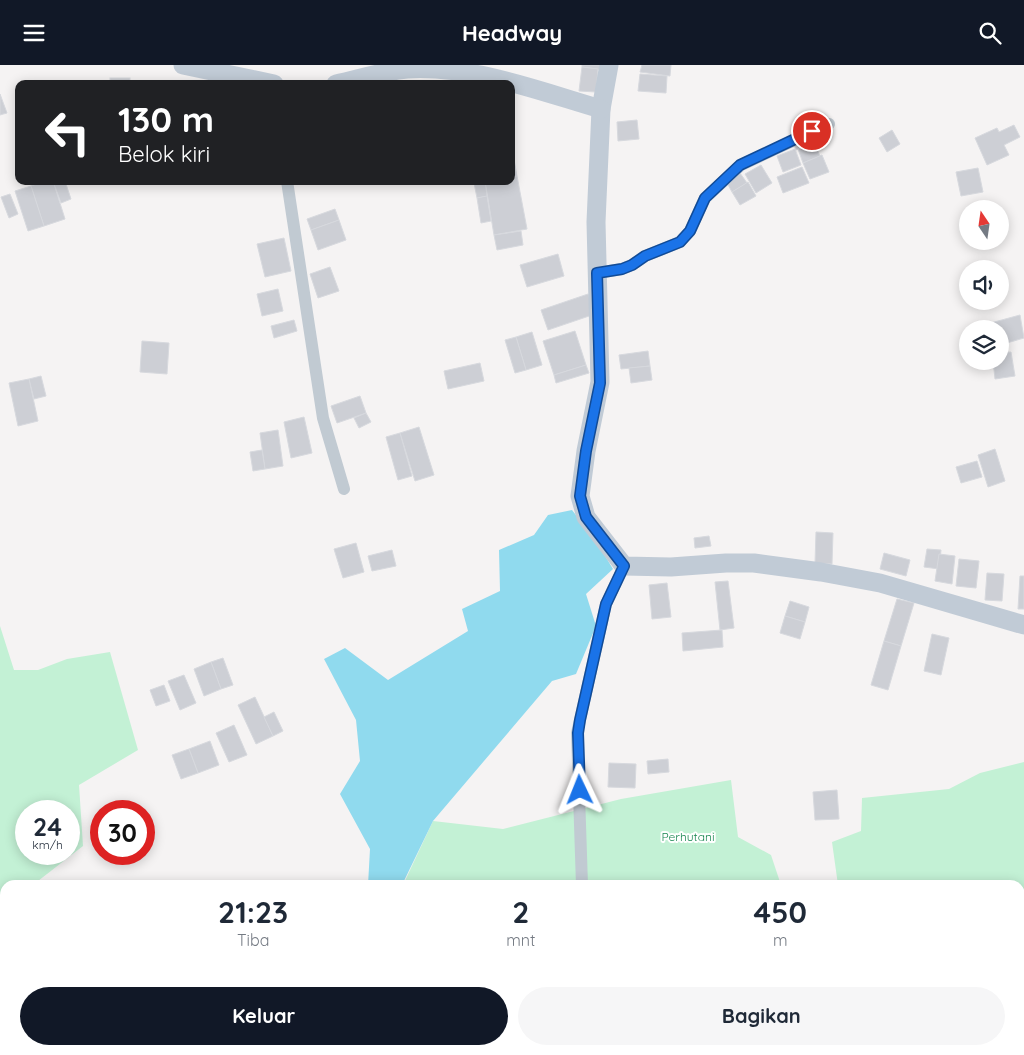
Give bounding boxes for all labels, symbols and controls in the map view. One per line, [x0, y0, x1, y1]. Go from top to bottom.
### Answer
icon: menu [20, 19, 48, 47]
text: Headway [462, 19, 562, 47]
icon: search [976, 19, 1004, 47]
text: 130 m [118, 97, 214, 141]
icon: left [35, 100, 100, 165]
pin [791, 110, 833, 152]
icon: arrive [798, 117, 826, 145]
text: Belok kiri [118, 140, 210, 168]
north arrow [959, 200, 1009, 250]
map controls [959, 200, 1009, 370]
button: sound [959, 260, 1009, 310]
button: layers [959, 320, 1009, 370]
position arrow [553, 763, 605, 815]
speed limit sign: 30 [90, 800, 155, 865]
text: 24 [33, 811, 62, 842]
park label: Perhutani [662, 829, 714, 844]
text: km/h [32, 837, 63, 852]
text: 21:23 [218, 893, 288, 931]
text: 2 [512, 893, 529, 931]
text: 450 [754, 893, 807, 931]
text: Tiba [237, 930, 269, 950]
text: mnt [506, 930, 536, 950]
text: m [773, 930, 788, 950]
button: Keluar [20, 987, 508, 1045]
button: Bagikan [518, 987, 1005, 1045]

